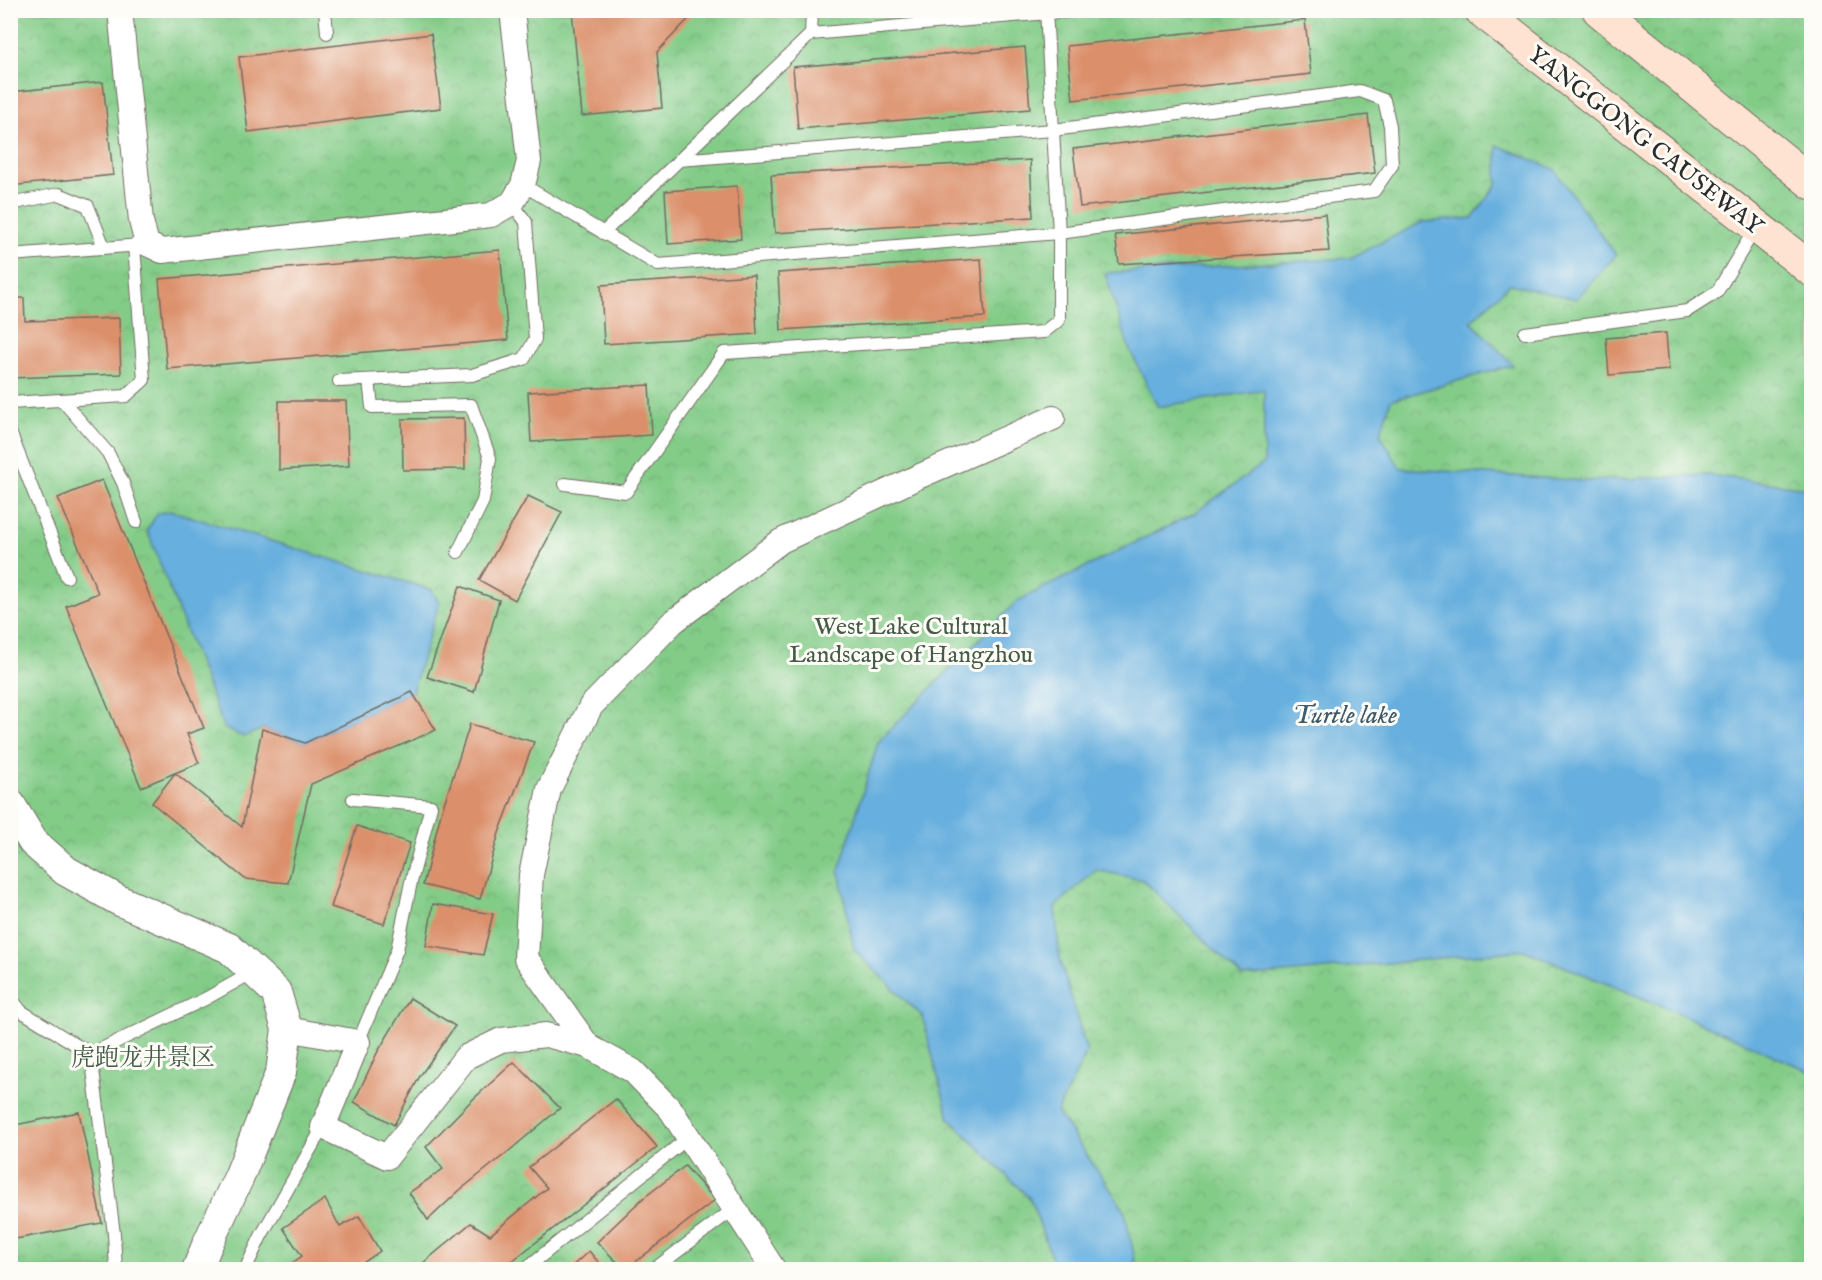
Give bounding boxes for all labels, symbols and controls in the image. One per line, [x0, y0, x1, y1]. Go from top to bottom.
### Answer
street label: YANGGONG CAUSEWAY [1521, 40, 1770, 244]
park label: West Lake Cultural Landscape of Hangzhou [789, 612, 1033, 671]
water label: Turtle lake [1293, 699, 1397, 732]
park label: 虎跑龙井景区 [71, 1043, 215, 1074]

